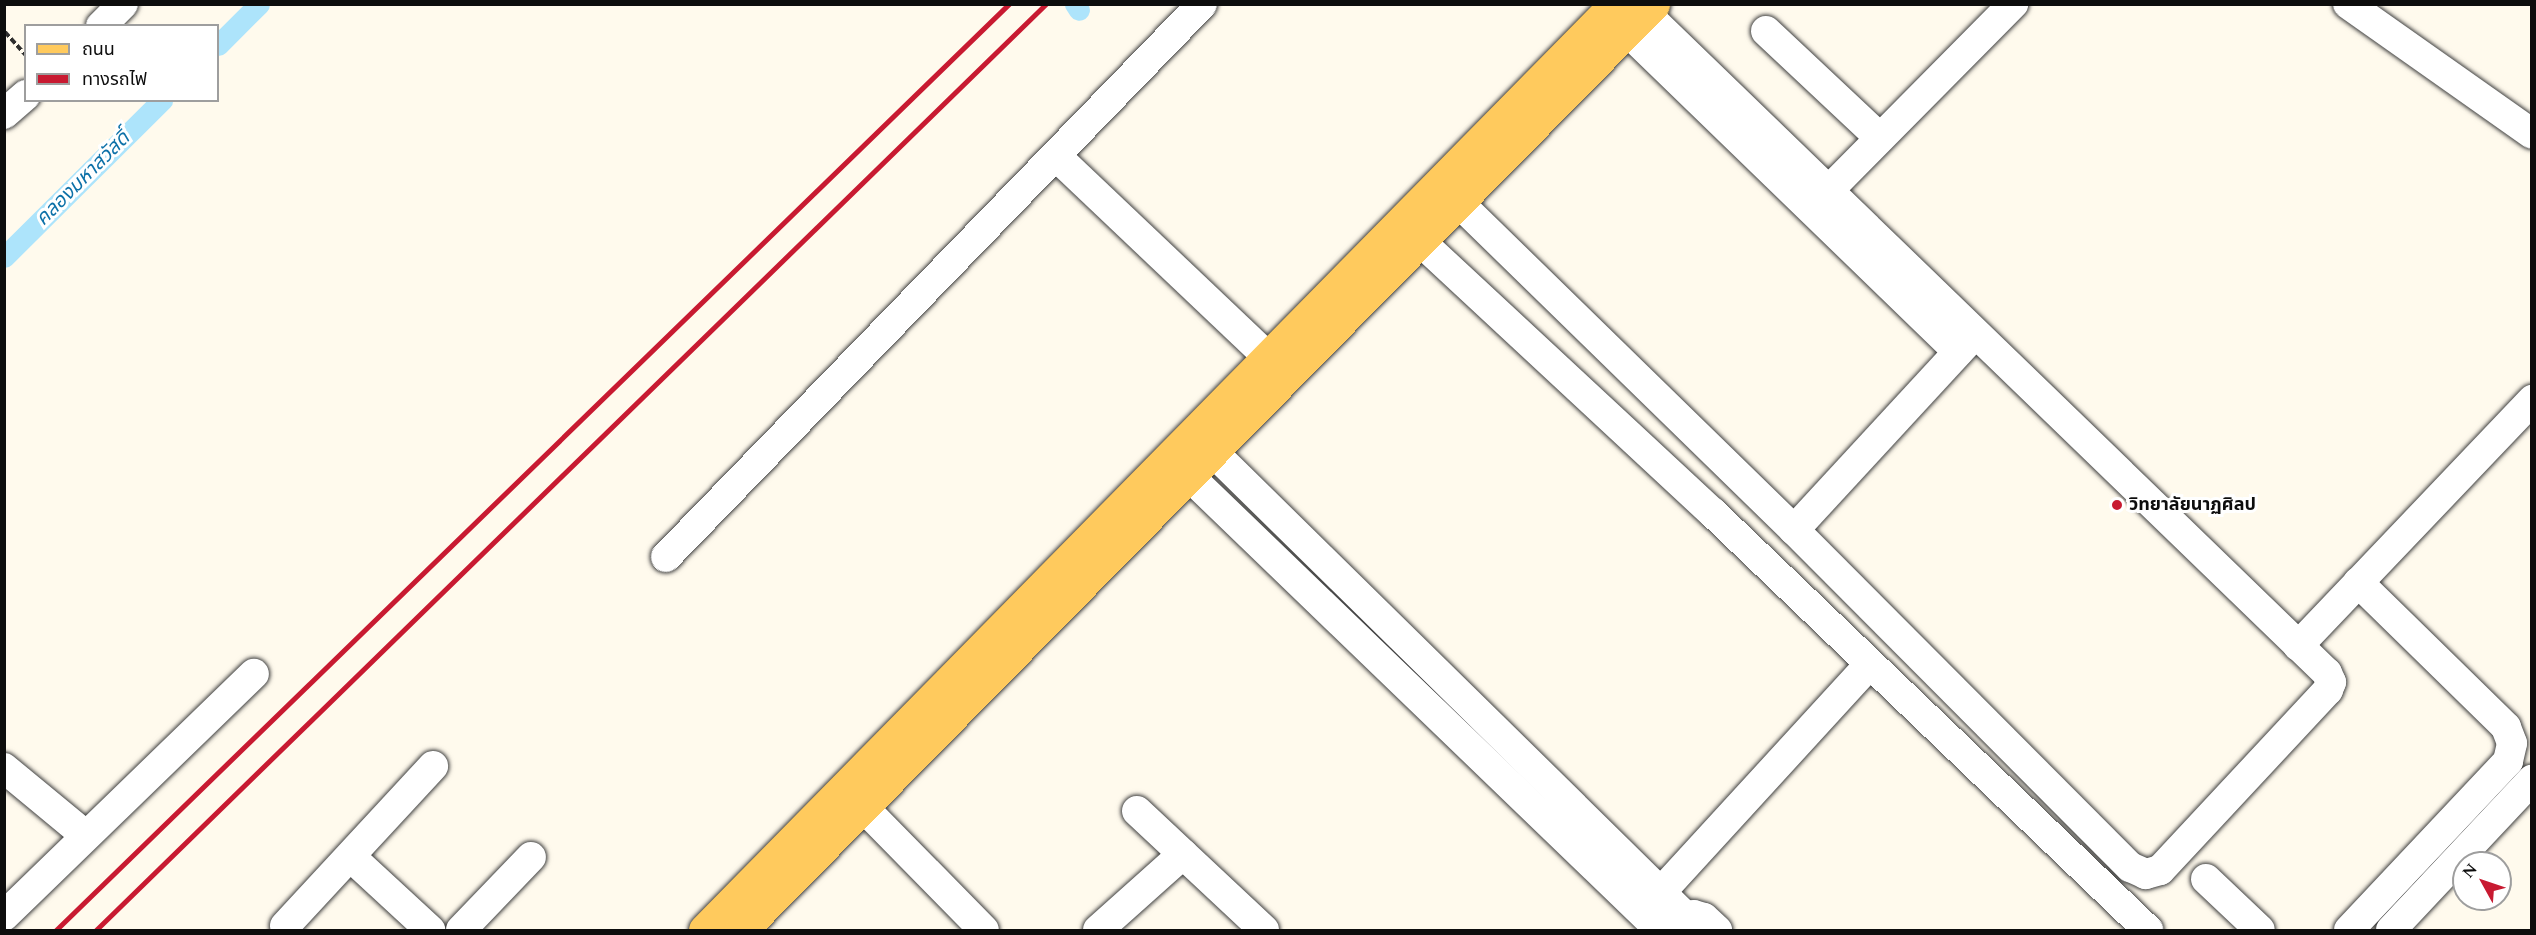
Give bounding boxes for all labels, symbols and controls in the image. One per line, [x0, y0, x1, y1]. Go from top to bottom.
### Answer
legend [24, 24, 219, 102]
text: ถนน [82, 36, 115, 63]
text: ทางรถไฟ [82, 66, 147, 93]
water label: คลองมหาสวัสดิ์ [31, 127, 135, 231]
place label: วิทยาลัยนาฏศิลป [2129, 494, 2256, 516]
marker: วิทยาลัยนาฏศิลป [2110, 498, 2124, 512]
north arrow [2452, 851, 2512, 911]
text: N [2456, 858, 2483, 883]

